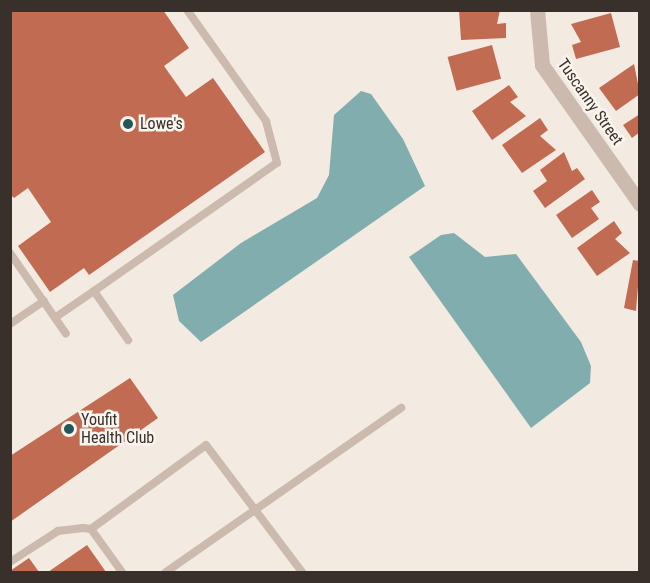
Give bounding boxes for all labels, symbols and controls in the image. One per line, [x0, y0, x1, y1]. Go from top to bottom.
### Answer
street label: Tuscanny Street [553, 55, 627, 149]
place label: Lowe's [140, 114, 183, 134]
marker: Lowe's [121, 117, 135, 131]
place label: Youfit Health Club [81, 410, 154, 448]
marker: Youfit Health Club [62, 422, 76, 436]

